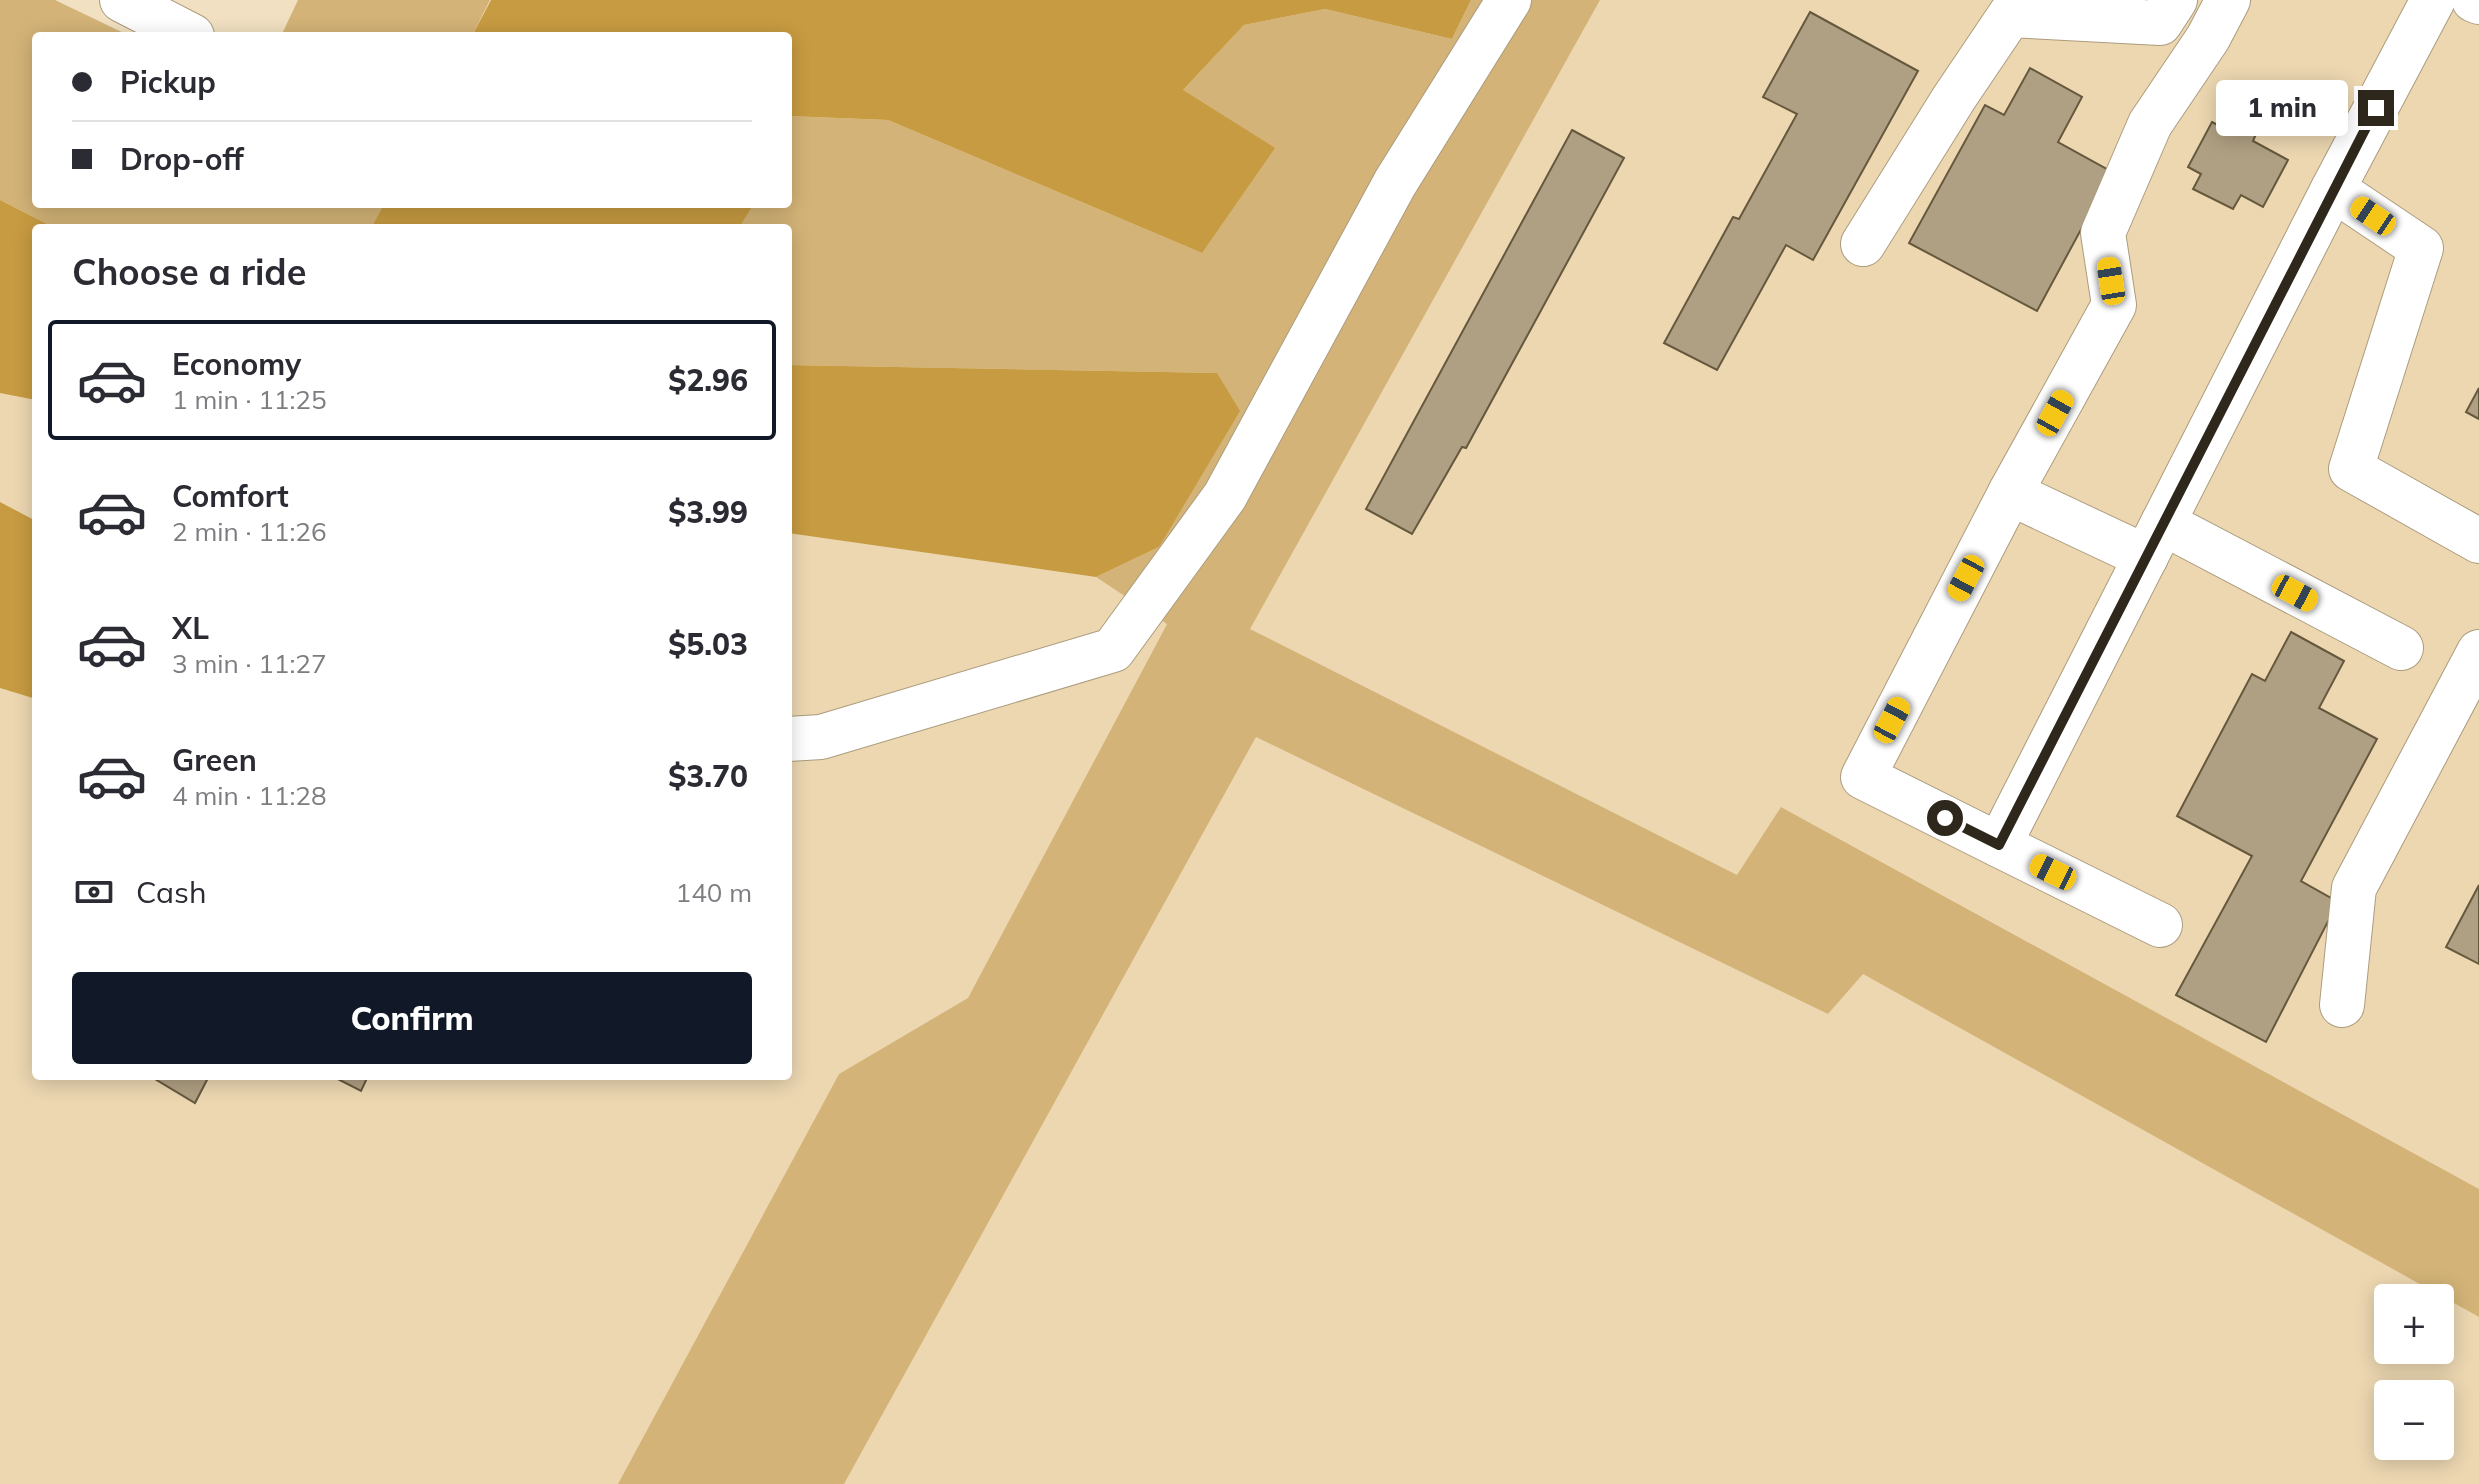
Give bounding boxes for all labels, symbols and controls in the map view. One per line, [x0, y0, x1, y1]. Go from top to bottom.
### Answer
text: Pickup [120, 63, 216, 101]
callout: 1 min [2216, 80, 2348, 136]
route end [2358, 90, 2394, 126]
text: 1 min [2247, 91, 2317, 124]
text: Drop-off [120, 140, 244, 178]
car [2346, 193, 2400, 239]
text: Choose a ride [72, 249, 306, 294]
car [2095, 255, 2127, 307]
icon: car [76, 344, 148, 416]
text: Economy [172, 345, 301, 383]
text: $2.96 [668, 361, 748, 399]
text: 1 min · 11:25 [172, 383, 327, 416]
car [2033, 386, 2077, 440]
icon: car [76, 476, 148, 548]
text: Comfort [172, 477, 289, 515]
text: $3.99 [668, 493, 748, 531]
text: 2 min · 11:26 [172, 515, 327, 548]
car [1944, 551, 1988, 605]
car [2268, 571, 2322, 615]
icon: car [76, 608, 148, 680]
text: XL [172, 609, 209, 647]
text: $5.03 [668, 625, 748, 663]
text: 3 min · 11:27 [172, 647, 327, 680]
car [1870, 693, 1914, 747]
icon: car [76, 740, 148, 812]
text: Green [172, 741, 257, 779]
text: $3.70 [668, 757, 748, 795]
text: 4 min · 11:28 [172, 779, 327, 812]
route start [1927, 800, 1963, 836]
car [2026, 851, 2080, 893]
icon: cash [72, 870, 116, 914]
text: Cash [136, 873, 207, 911]
text: 140 m [676, 876, 752, 909]
button: Confirm [72, 972, 752, 1064]
map controls [2374, 1284, 2454, 1460]
button: + [2374, 1284, 2454, 1364]
button: − [2374, 1380, 2454, 1460]

